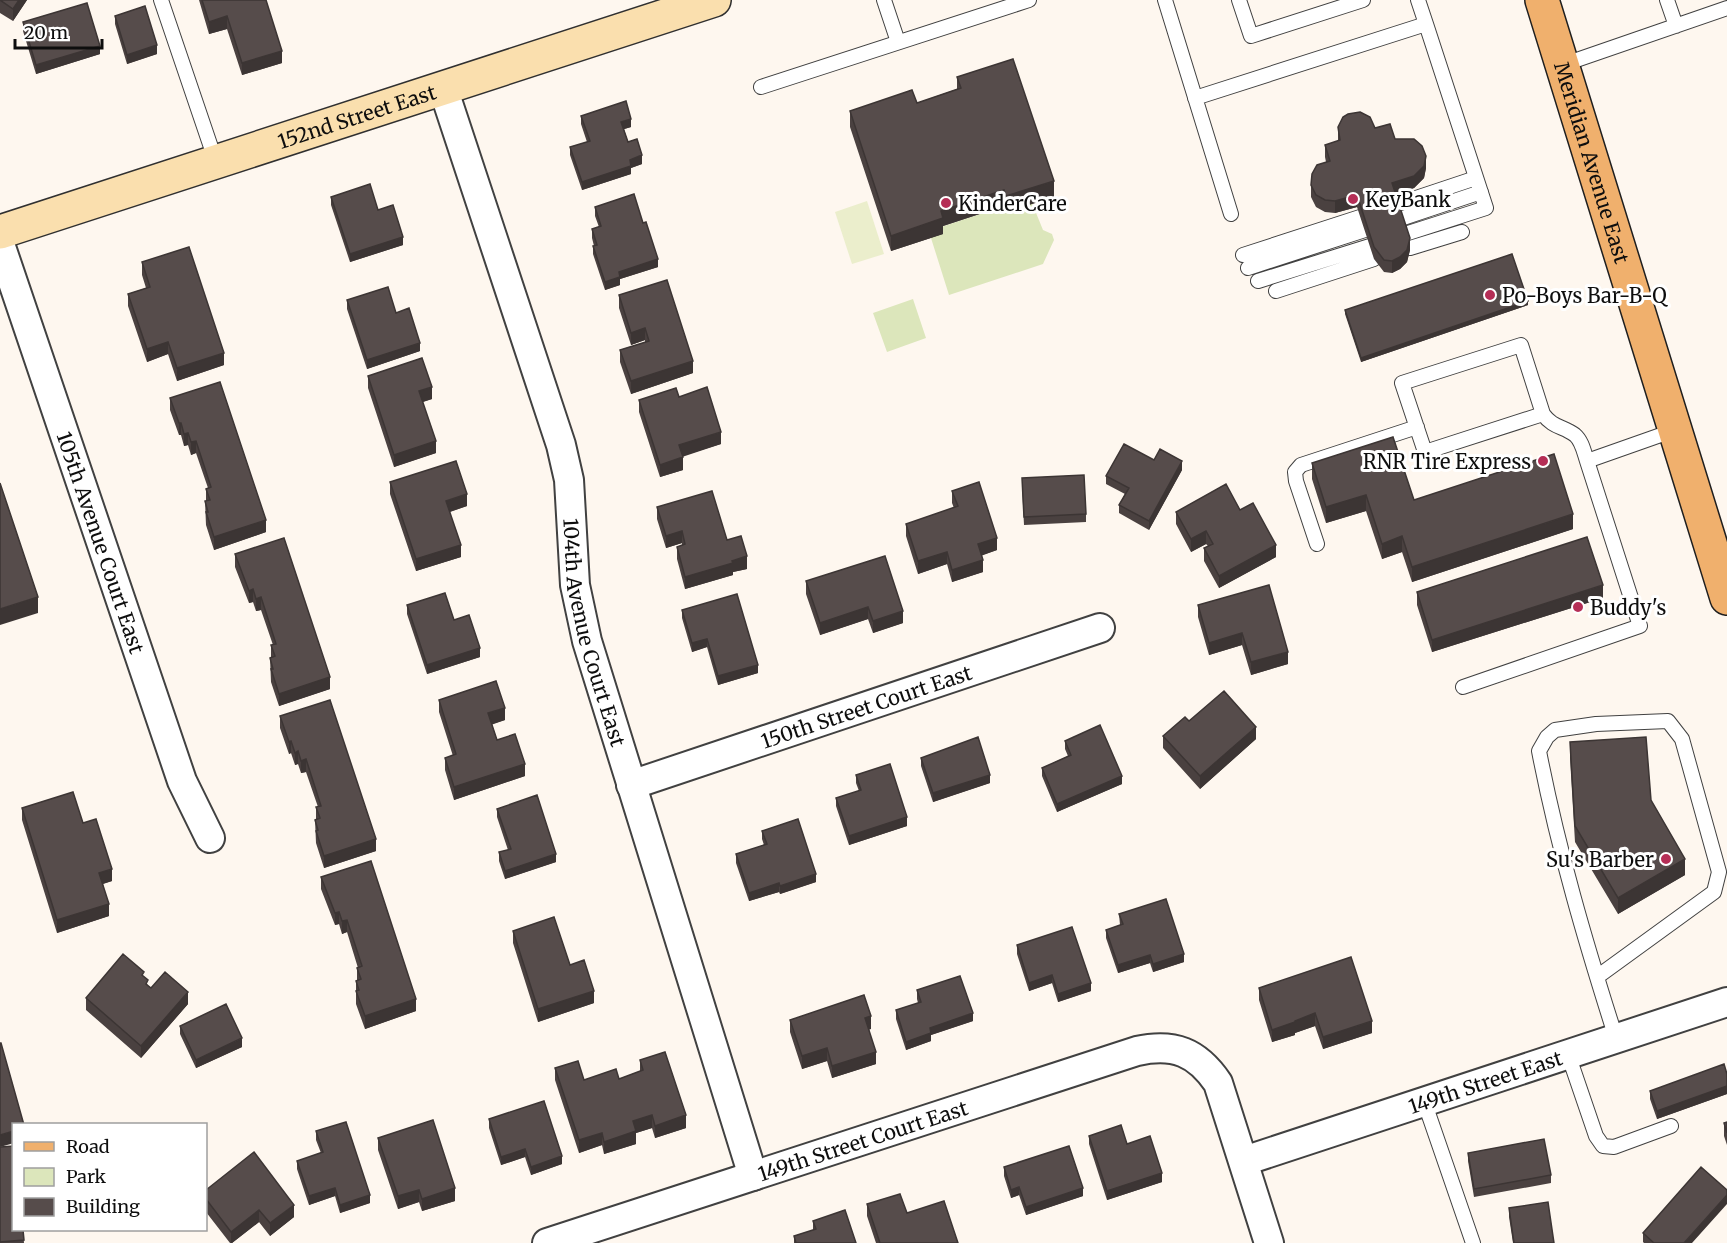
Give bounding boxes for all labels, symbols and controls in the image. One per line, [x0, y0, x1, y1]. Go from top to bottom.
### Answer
scale bar [15, 12, 102, 50]
text: 20 m [24, 21, 68, 44]
street label: Meridian Avenue East [1549, 59, 1635, 266]
street label: 152nd Street East [274, 79, 439, 153]
place label: KeyBank [1365, 187, 1451, 212]
place label: KinderCare [958, 191, 1067, 216]
marker: KeyBank [1346, 192, 1360, 206]
marker: KinderCare [939, 196, 953, 210]
place label: Po-Boys Bar-B-Q [1502, 283, 1668, 308]
marker: Po-Boys Bar-B-Q [1483, 288, 1497, 302]
street label: 105th Avenue Court East [52, 428, 150, 657]
place label: RNR Tire Express [1363, 449, 1531, 474]
marker: RNR Tire Express [1536, 454, 1550, 468]
street label: 104th Avenue Court East [559, 517, 631, 750]
place label: Buddy's [1590, 595, 1666, 620]
marker: Buddy's [1571, 600, 1585, 614]
street label: 150th Street Court East [758, 659, 975, 753]
place label: Su's Barber [1546, 847, 1654, 872]
marker: Su's Barber [1659, 852, 1673, 866]
street label: 149th Street East [1405, 1045, 1566, 1119]
street label: 149th Street Court East [755, 1094, 971, 1186]
legend [12, 1123, 207, 1231]
text: Road [66, 1135, 110, 1158]
text: Park [66, 1165, 107, 1188]
text: Building [66, 1195, 140, 1218]

